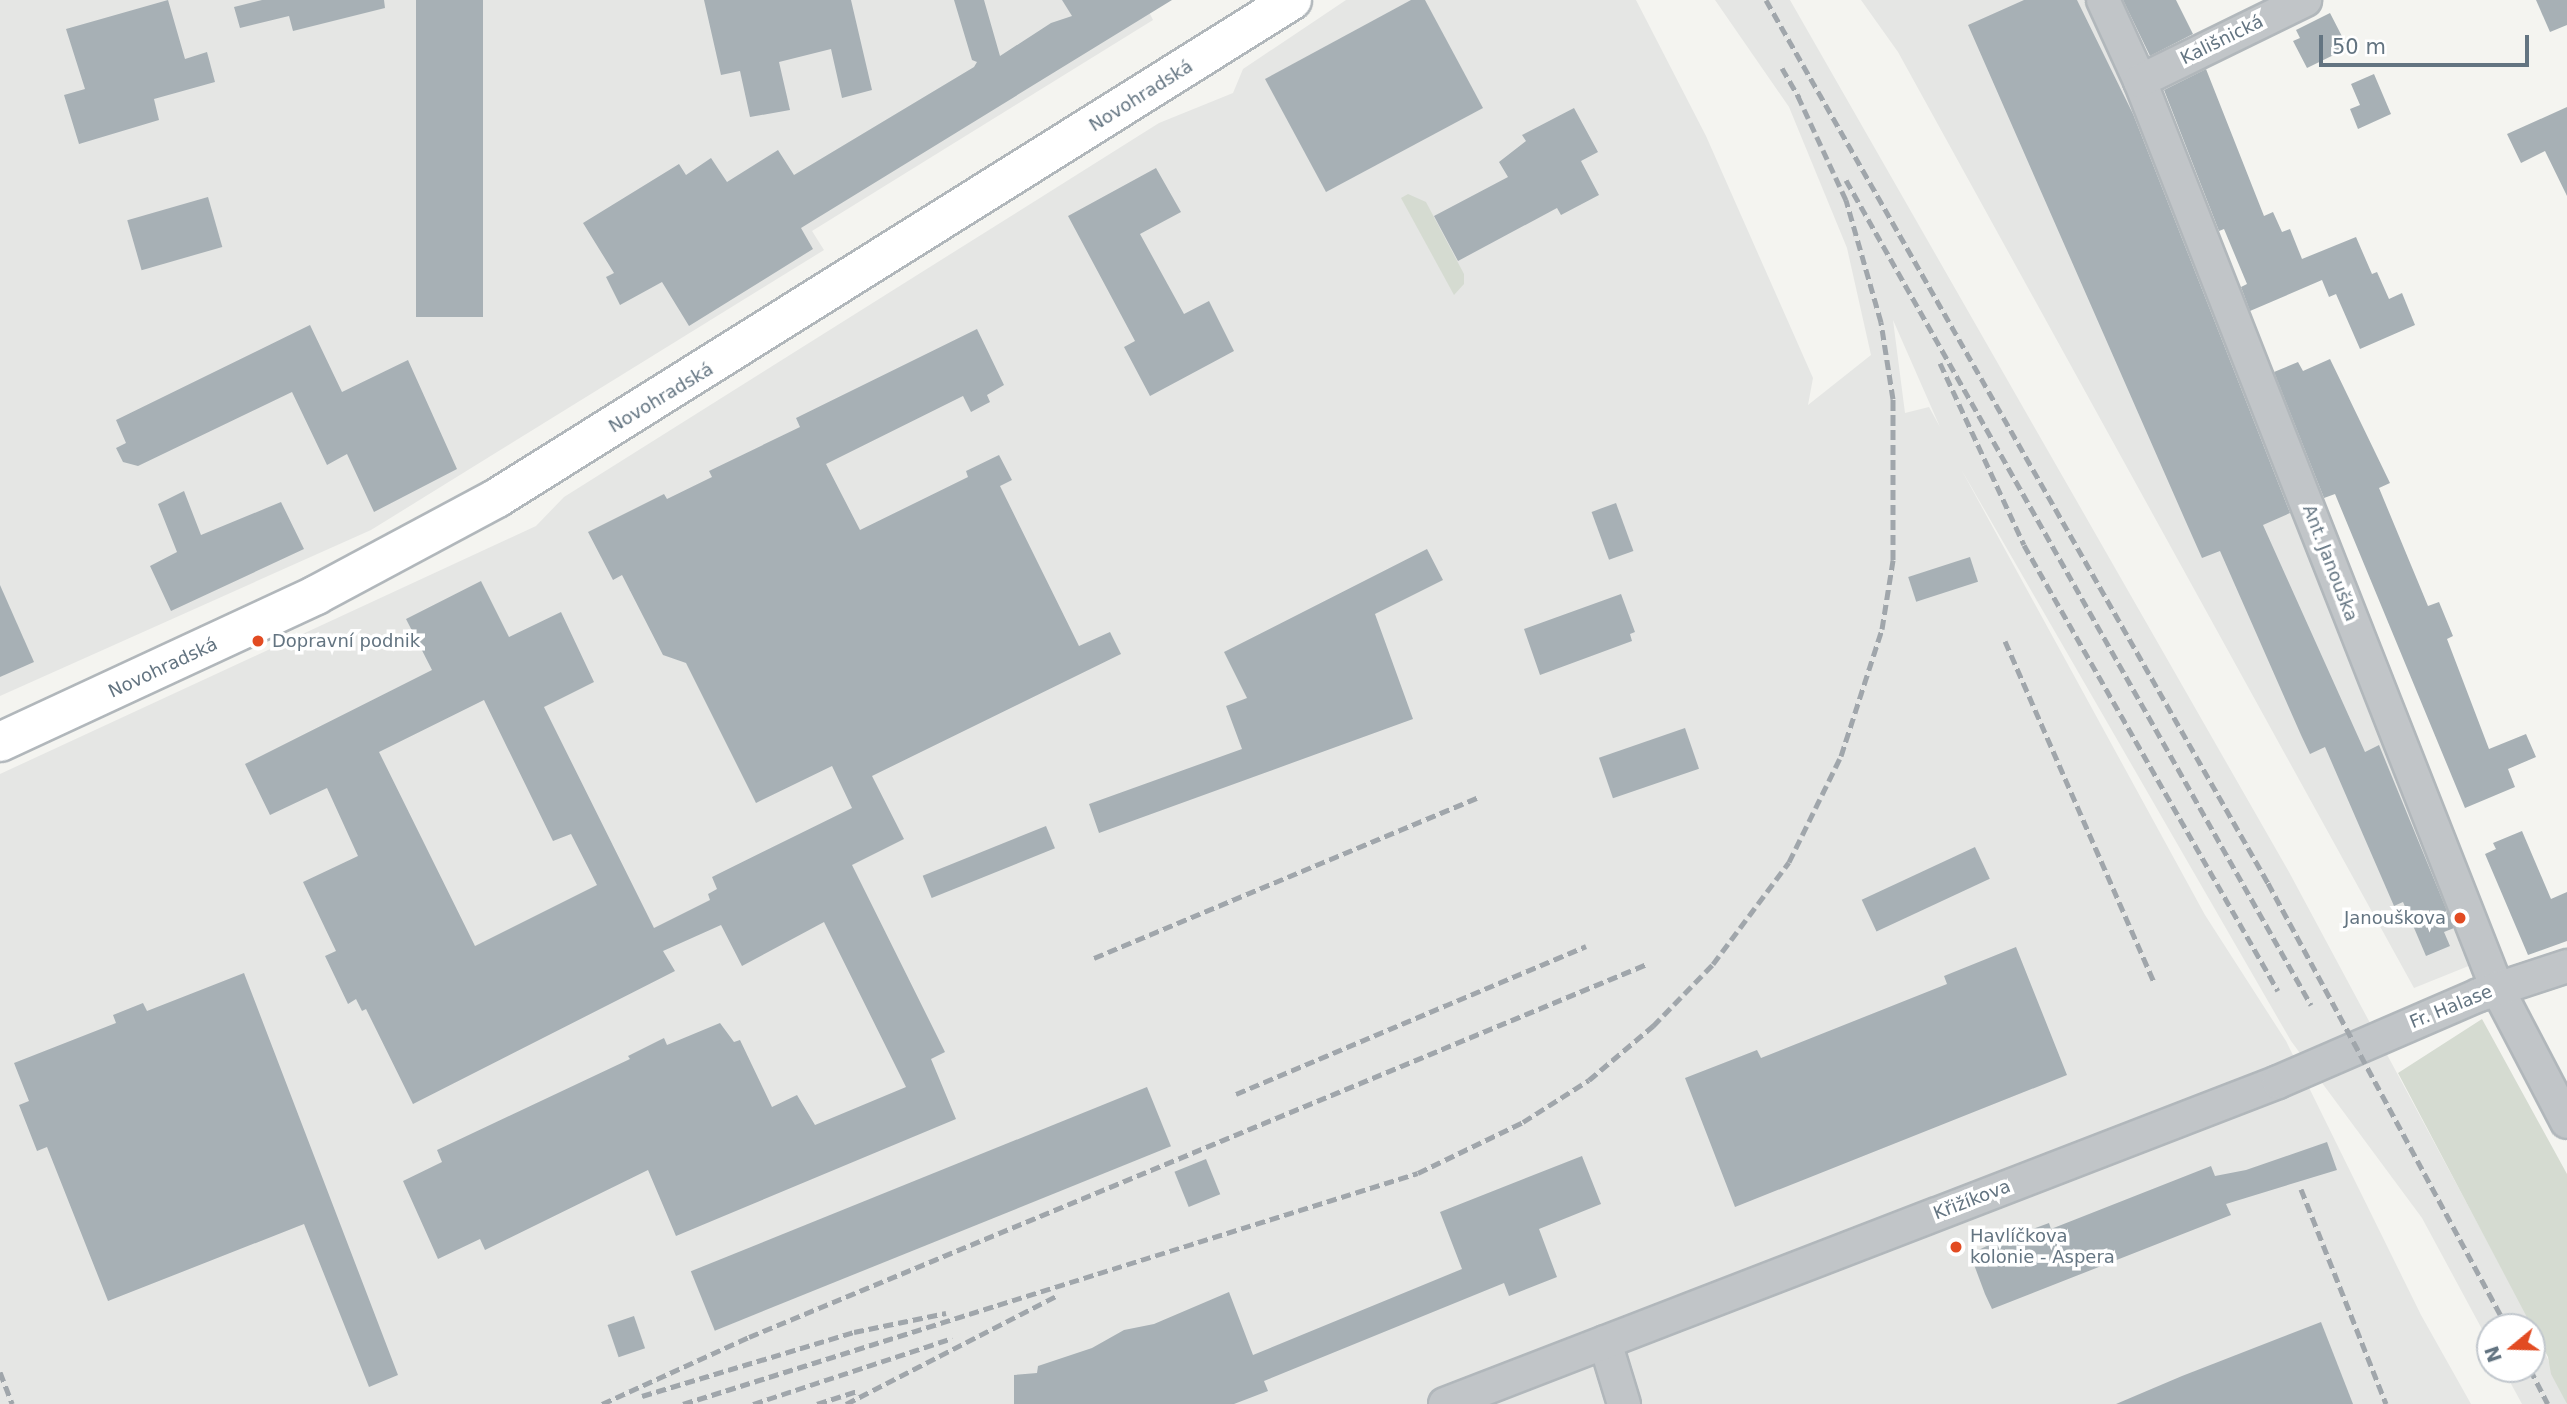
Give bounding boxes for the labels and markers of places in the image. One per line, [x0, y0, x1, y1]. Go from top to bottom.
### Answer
place label: Dopravní podnik [272, 630, 420, 652]
marker: Dopravní podnik [250, 633, 266, 649]
place label: Janouškova [2344, 907, 2446, 929]
marker: Janouškova [2452, 910, 2468, 926]
place label: Havlíčkova kolonie - Aspera [1970, 1226, 2115, 1268]
marker: Havlíčkova kolonie - Aspera [1948, 1239, 1964, 1255]

